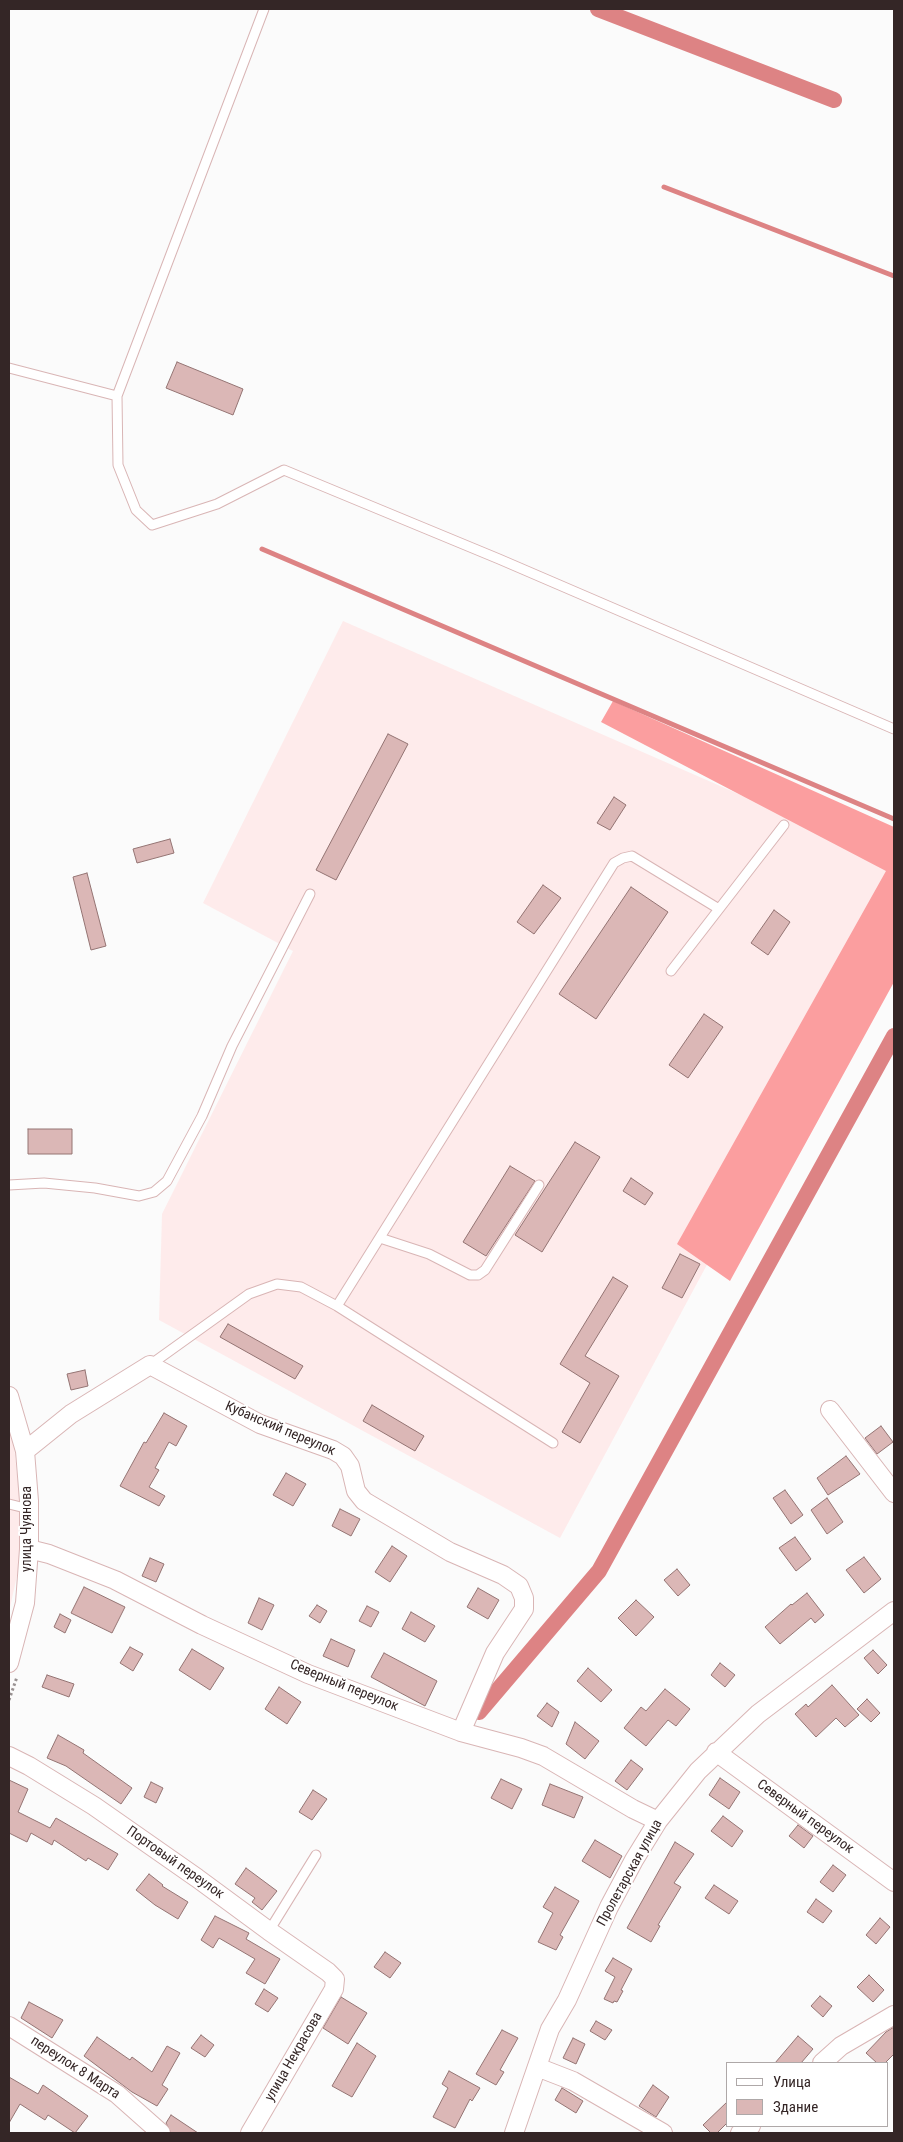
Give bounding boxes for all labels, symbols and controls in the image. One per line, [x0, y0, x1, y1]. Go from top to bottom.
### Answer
street label: Кубанский переулок [222, 1398, 338, 1460]
street label: улица Чуянова [19, 1486, 35, 1572]
street label: Северный переулок [287, 1657, 401, 1715]
street label: Северный переулок [753, 1776, 857, 1858]
street label: Пролетарская улица [594, 1817, 666, 1929]
street label: Портовый переулок [123, 1823, 227, 1903]
street label: улица Некрасова [262, 2010, 326, 2104]
street label: переулок 8 Марта [27, 2033, 123, 2103]
legend [726, 2062, 888, 2127]
text: Улица [773, 2073, 811, 2091]
text: Здание [773, 2098, 818, 2116]

